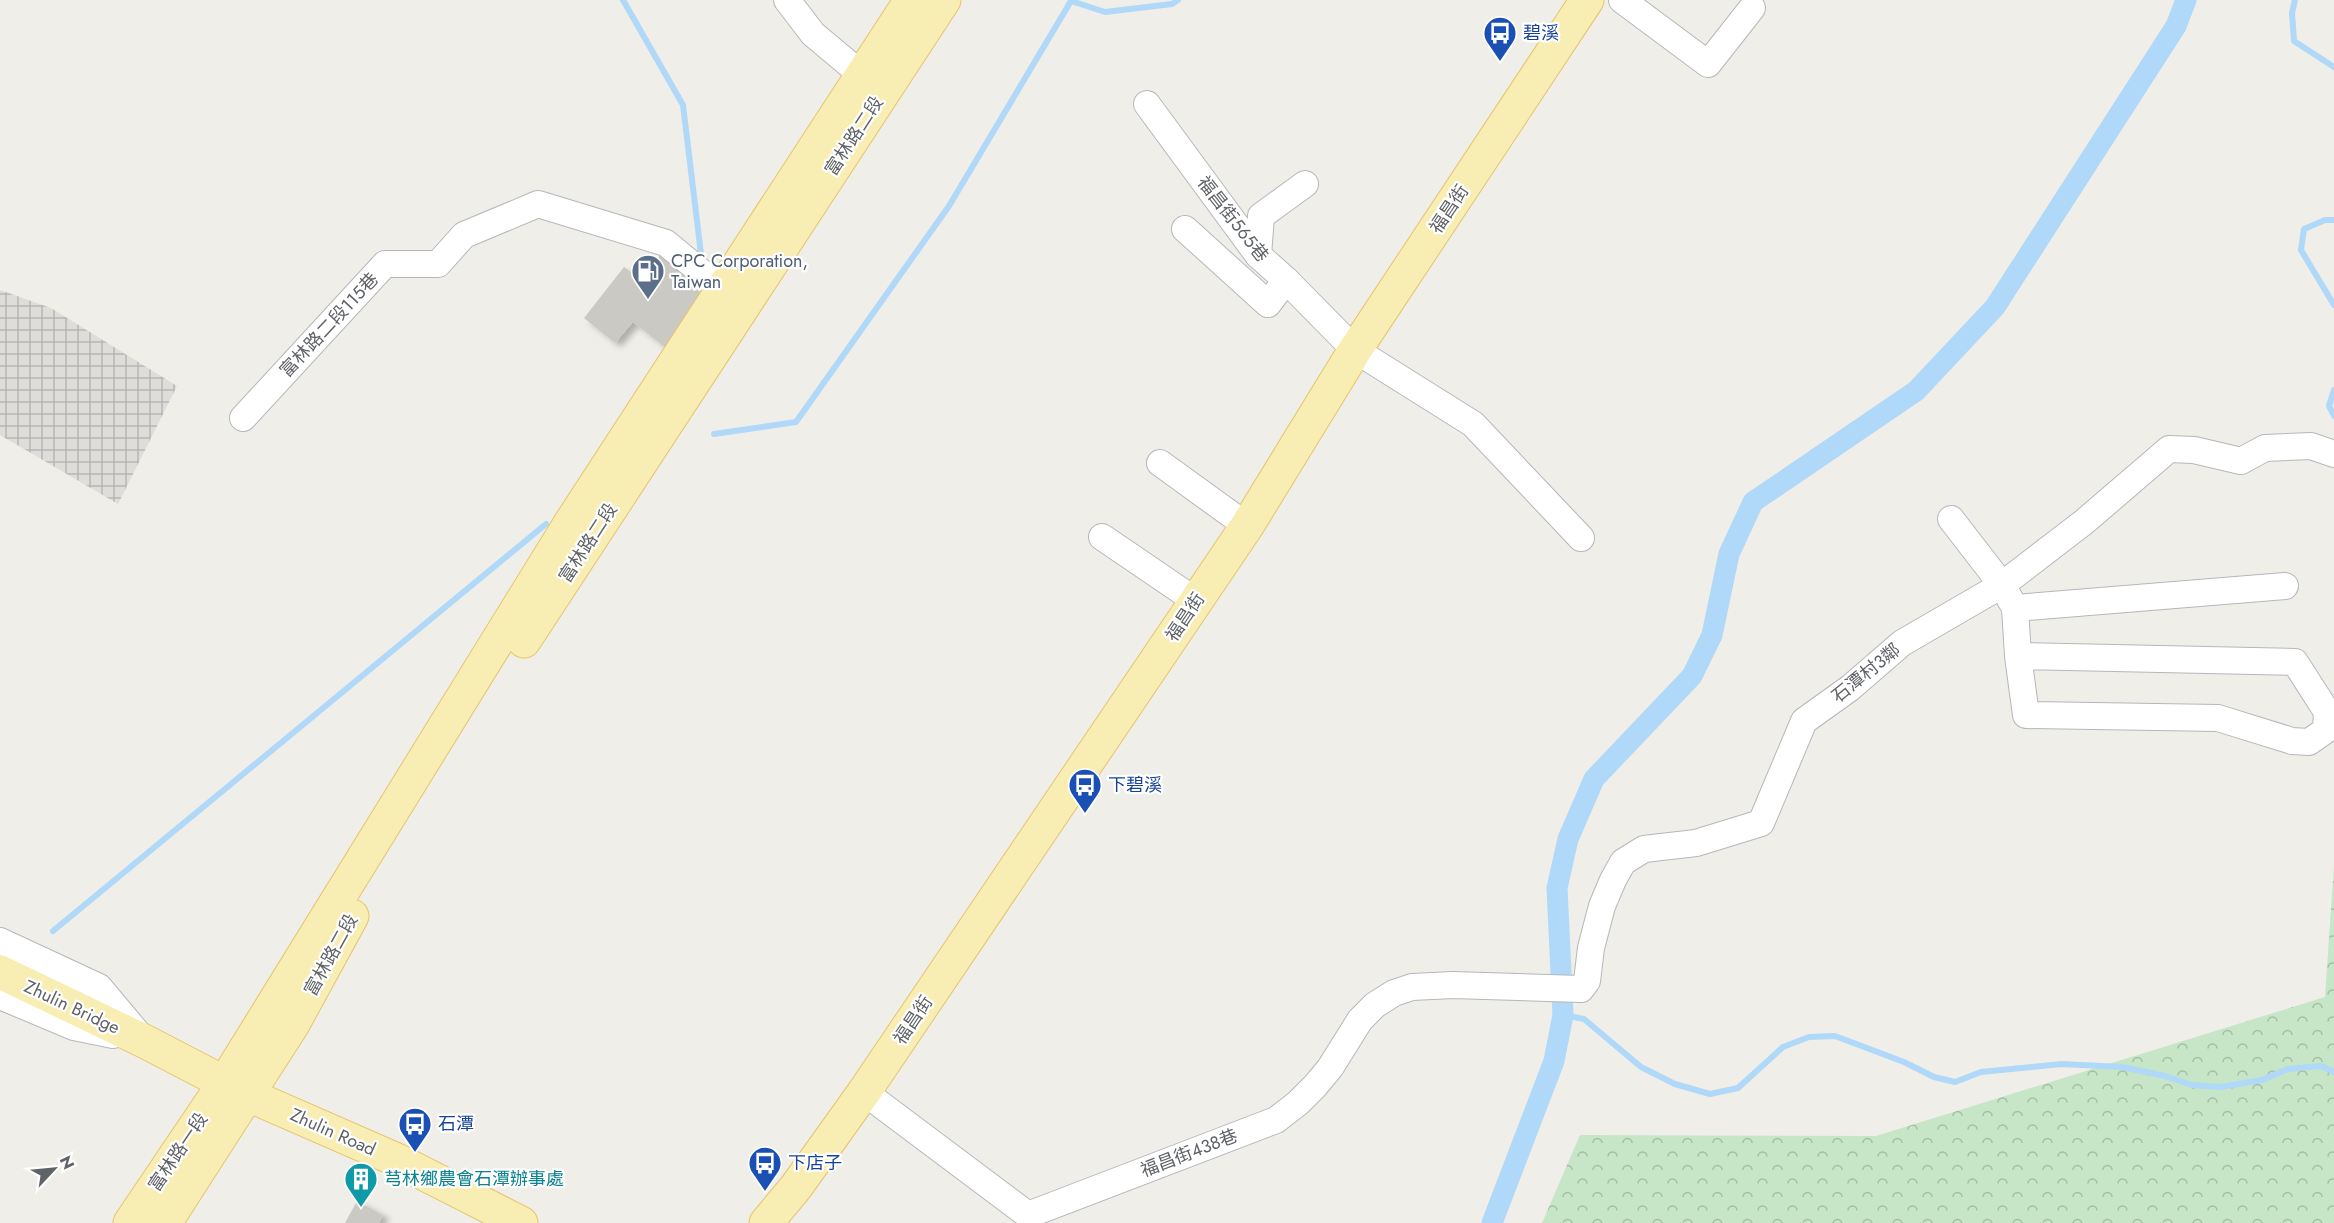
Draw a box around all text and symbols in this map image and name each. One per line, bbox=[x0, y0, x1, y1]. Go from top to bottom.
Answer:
bus stop icon: 碧溪 bbox=[1482, 15, 1518, 62]
place label: 碧溪 bbox=[1523, 20, 1559, 46]
street label: 富林路二段 bbox=[819, 91, 889, 181]
street label: 福昌街565巷 bbox=[1191, 171, 1275, 267]
street label: 福昌街 bbox=[1423, 179, 1475, 239]
place label: CPC Corporation, Taiwan bbox=[671, 248, 808, 295]
fuel station icon: CPC Corporation, Taiwan bbox=[630, 253, 666, 300]
street label: 富林路二段115巷 bbox=[274, 267, 384, 383]
street label: 富林路二段 bbox=[553, 498, 623, 588]
street label: 福昌街 bbox=[1159, 587, 1211, 647]
street label: 石潭村3鄰 bbox=[1826, 637, 1906, 709]
bus stop icon: 下碧溪 bbox=[1067, 767, 1103, 814]
place label: 下碧溪 bbox=[1108, 772, 1162, 798]
street label: 富林路二段 bbox=[298, 909, 364, 1001]
street label: Zhulin Bridge bbox=[20, 973, 124, 1041]
street label: 福昌街 bbox=[887, 990, 939, 1050]
street label: Zhulin Road bbox=[286, 1102, 380, 1162]
bus stop icon: 石潭 bbox=[397, 1106, 433, 1153]
street label: 富林路一段 bbox=[142, 1107, 214, 1197]
place label: 石潭 bbox=[438, 1111, 474, 1137]
street label: 福昌街438巷 bbox=[1137, 1123, 1241, 1183]
north arrow bbox=[24, 1139, 84, 1199]
bus stop icon: 下店子 bbox=[747, 1145, 783, 1192]
place label: 下店子 bbox=[788, 1150, 842, 1176]
text: N bbox=[54, 1152, 80, 1173]
building icon: 芎林鄉農會石潭辦事處 bbox=[343, 1161, 379, 1208]
place label: 芎林鄉農會石潭辦事處 bbox=[384, 1166, 564, 1192]

